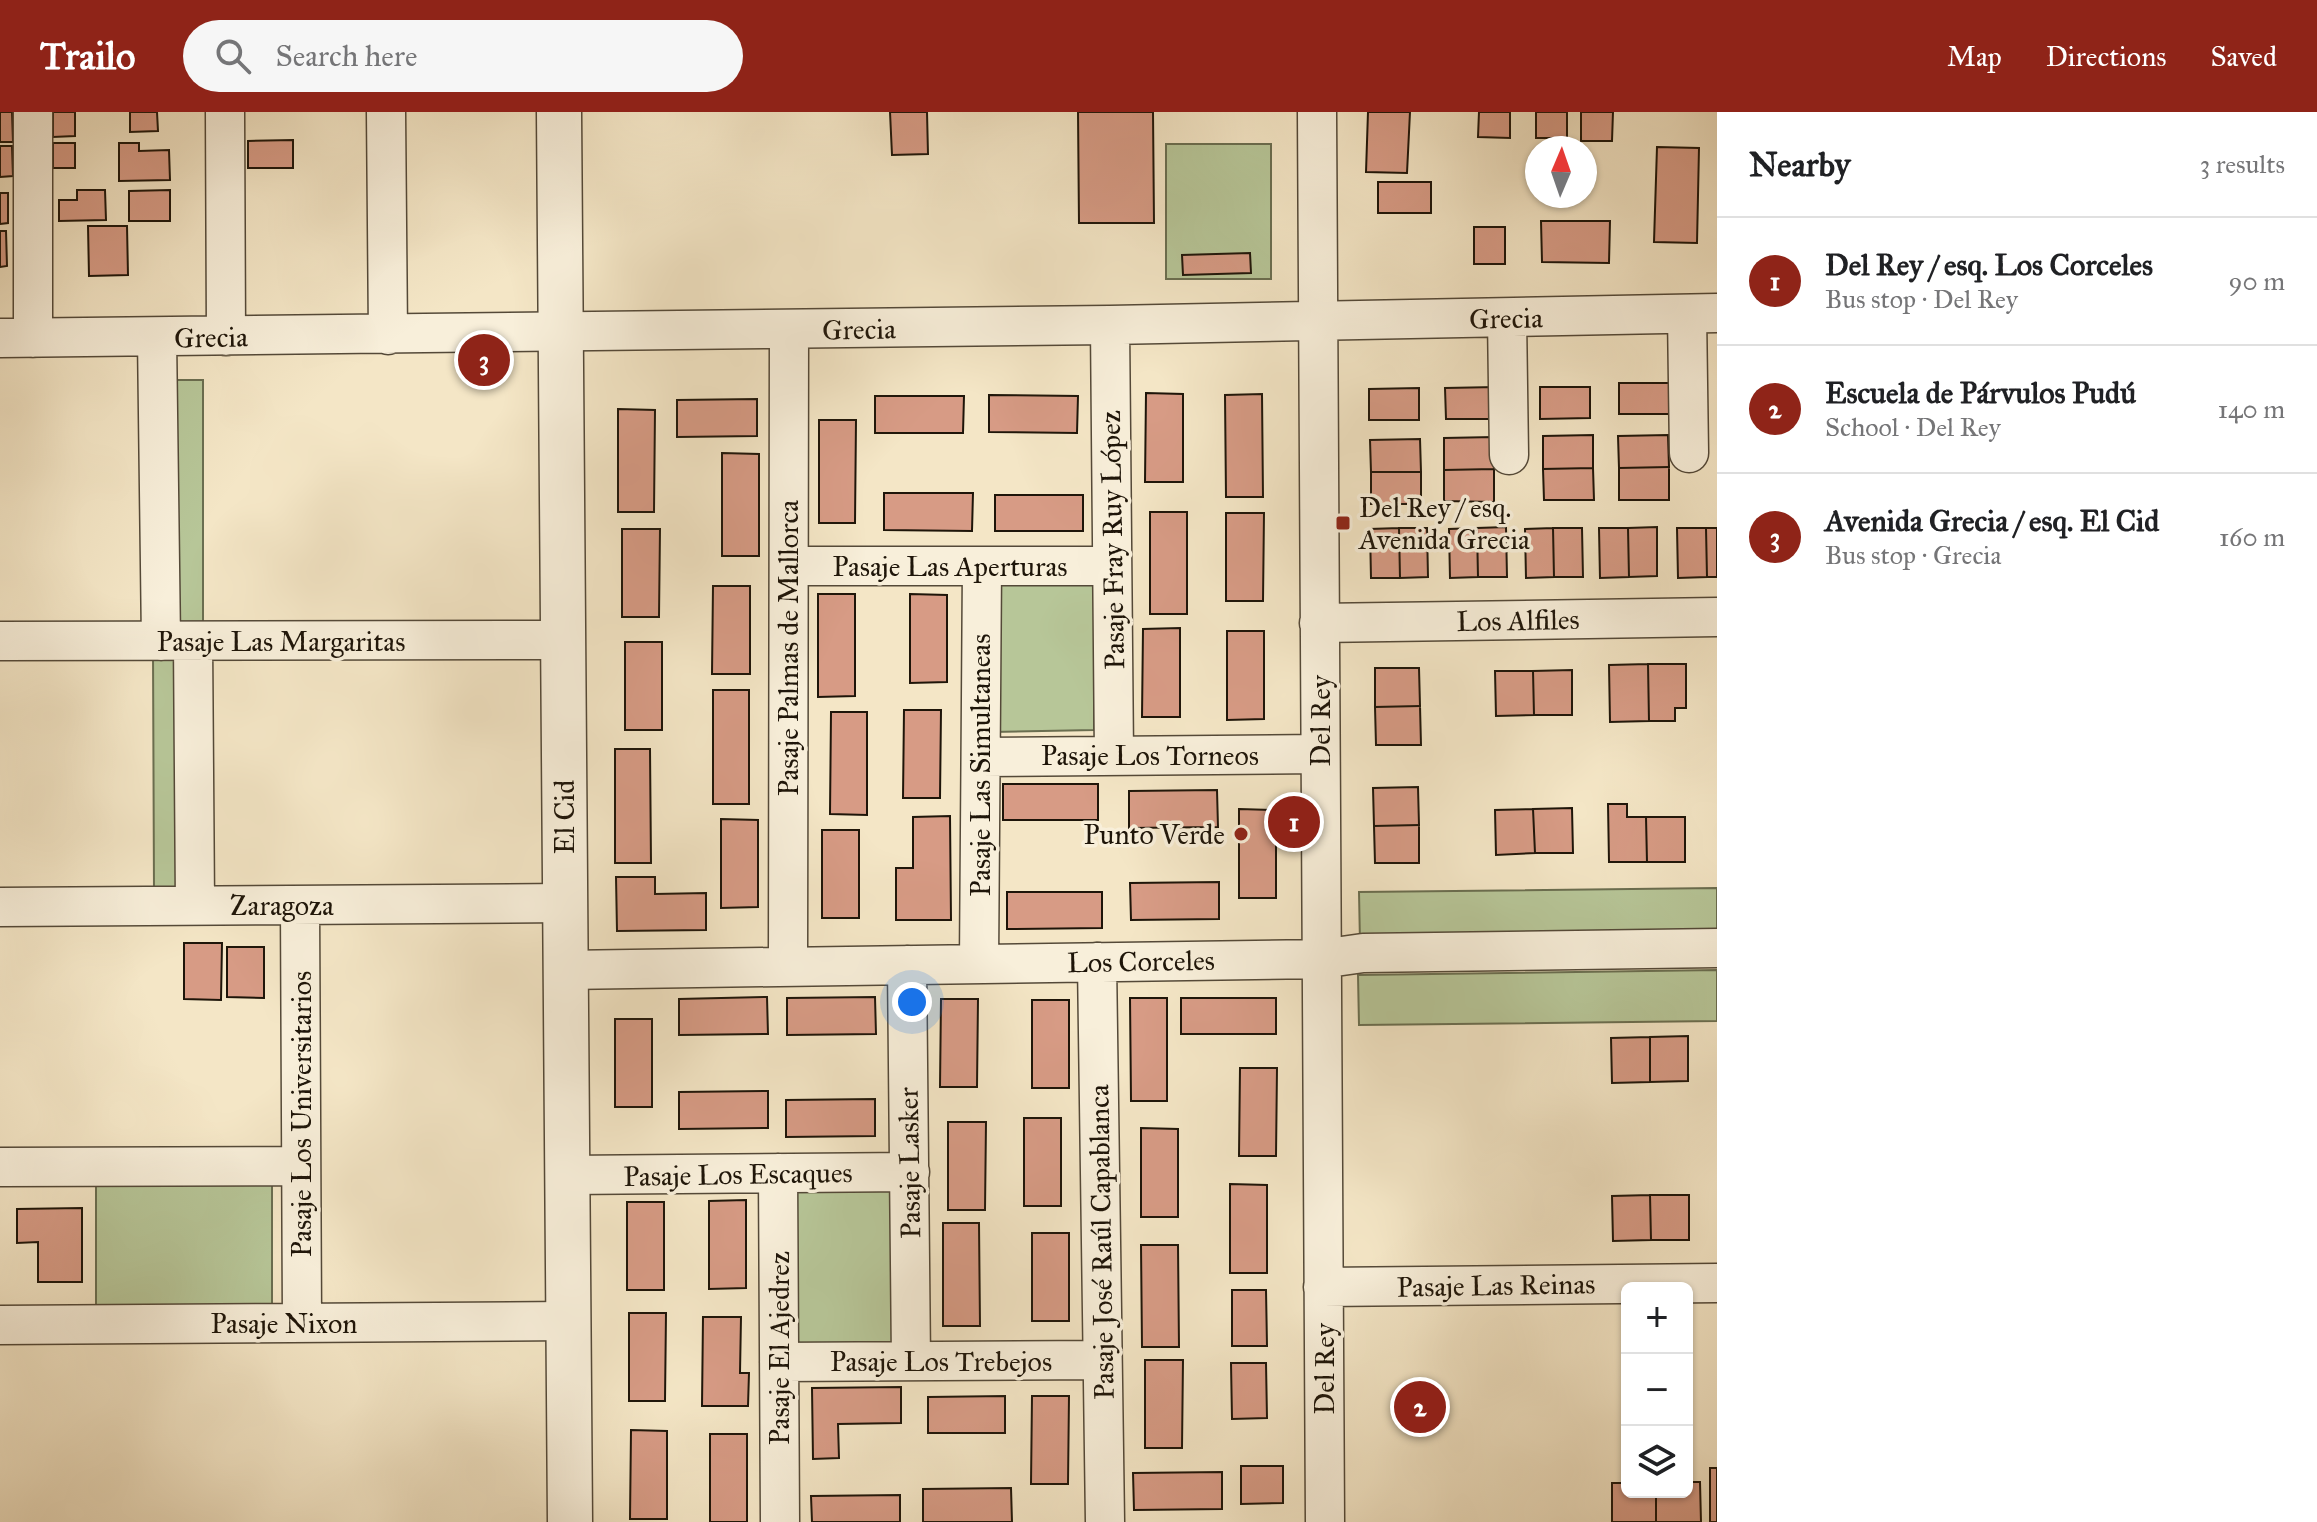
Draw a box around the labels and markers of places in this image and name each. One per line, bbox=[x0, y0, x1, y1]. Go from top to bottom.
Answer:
pin: 3 bbox=[458, 330, 510, 390]
place label: Del Rey / esq. Avenida Grecia bbox=[1358, 490, 1530, 557]
marker: Del Rey / esq. Avenida Grecia bbox=[1334, 514, 1352, 532]
pin: 1 bbox=[1268, 792, 1320, 852]
place label: Punto Verde bbox=[1084, 817, 1225, 852]
marker: Punto Verde bbox=[1232, 825, 1250, 843]
pin: 2 bbox=[1394, 1377, 1446, 1437]

